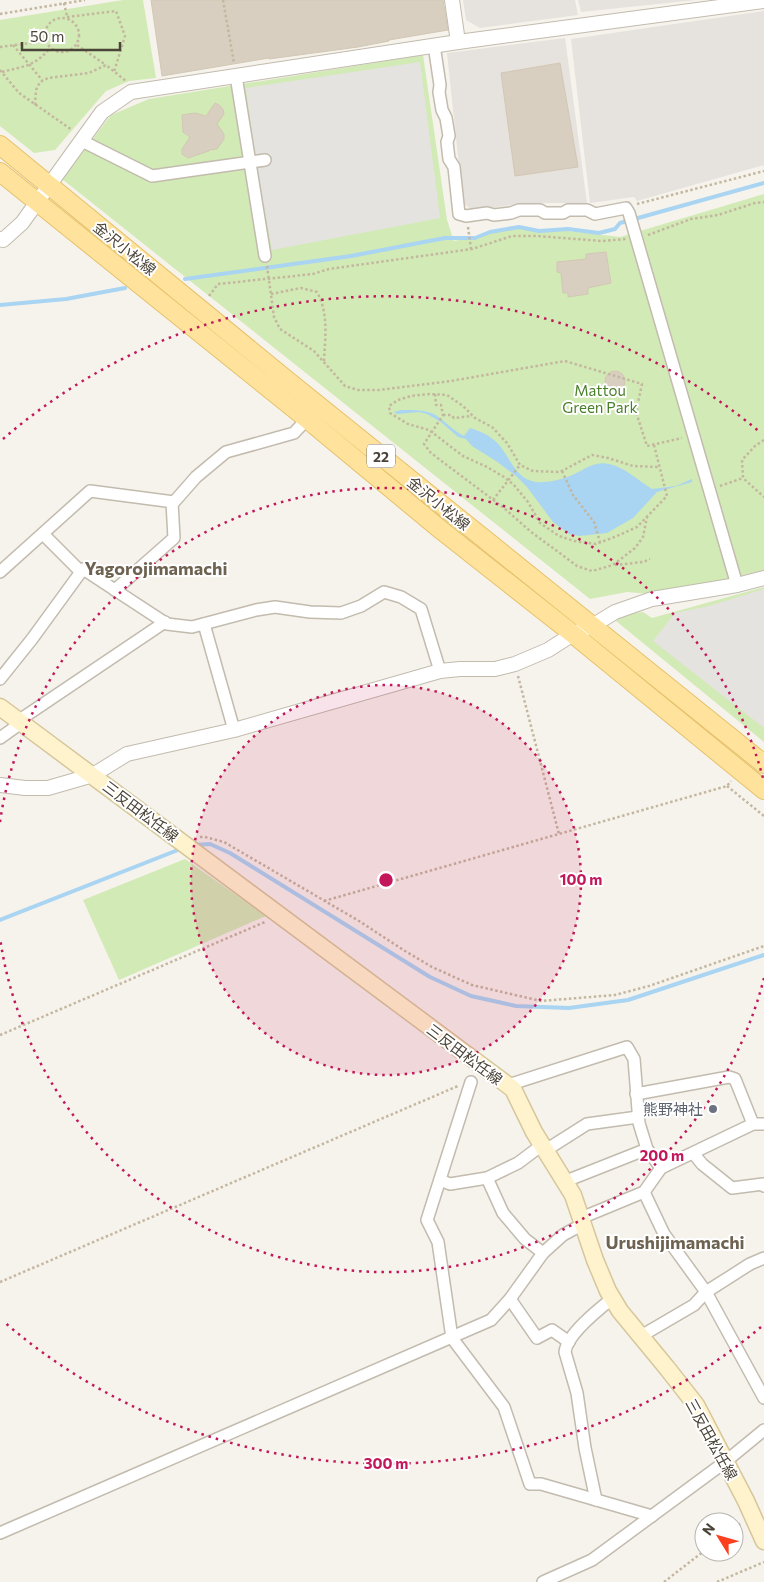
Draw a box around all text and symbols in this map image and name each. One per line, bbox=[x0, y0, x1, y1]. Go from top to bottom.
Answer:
scale bar bbox=[22, 20, 120, 52]
text: 50 m bbox=[30, 27, 64, 45]
street label: 金沢小松線 bbox=[90, 217, 160, 279]
park label: Mattou Green Park bbox=[562, 381, 638, 416]
road number: 22 bbox=[367, 444, 395, 468]
street label: 金沢小松線 bbox=[404, 472, 474, 534]
district label: Yagorojimamachi bbox=[85, 557, 227, 579]
street label: 三反田松任線 bbox=[100, 777, 182, 845]
text: 100 m bbox=[560, 870, 602, 888]
centre of rings bbox=[377, 871, 395, 889]
street label: 三反田松任線 bbox=[424, 1020, 506, 1088]
place label: 熊野神社 bbox=[643, 1100, 703, 1118]
marker: 熊野神社 bbox=[707, 1103, 719, 1115]
text: 200 m bbox=[640, 1146, 684, 1164]
district label: Urushijimamachi bbox=[605, 1231, 745, 1253]
street label: 三反田松任線 bbox=[682, 1395, 742, 1483]
text: 300 m bbox=[364, 1454, 408, 1472]
north arrow bbox=[694, 1512, 744, 1562]
text: N bbox=[698, 1520, 718, 1538]

